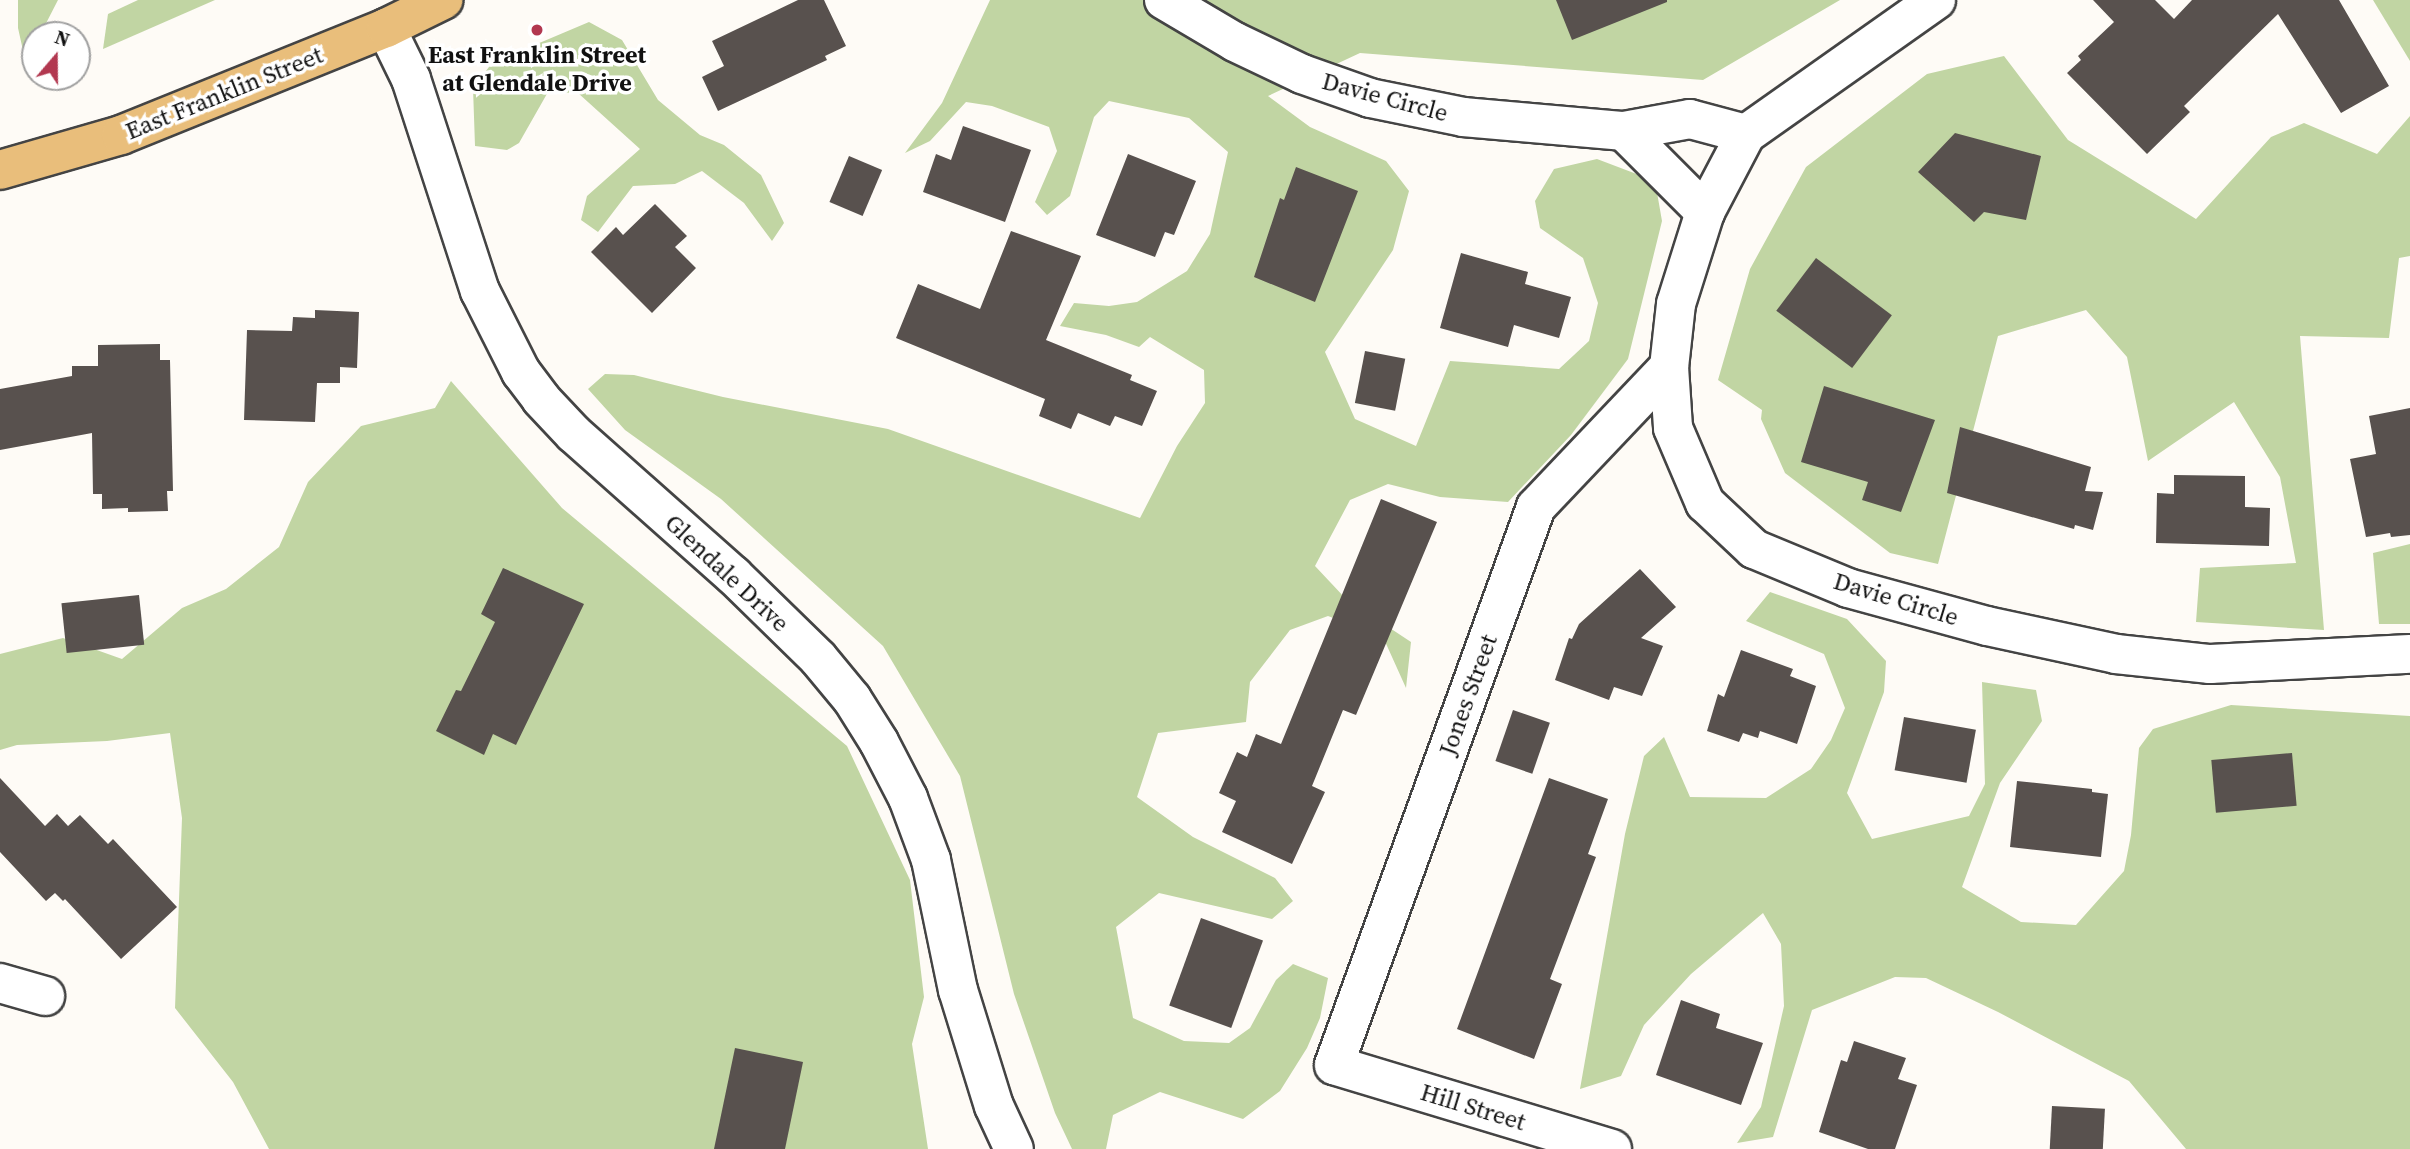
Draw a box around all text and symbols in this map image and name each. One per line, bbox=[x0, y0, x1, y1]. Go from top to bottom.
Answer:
north arrow bbox=[21, 21, 91, 91]
marker: East Franklin Street at Glendale Drive bbox=[529, 22, 545, 38]
text: N bbox=[52, 24, 73, 53]
street label: East Franklin Street bbox=[121, 40, 327, 146]
place label: East Franklin Street at Glendale Drive bbox=[428, 41, 646, 97]
street label: Davie Circle bbox=[1319, 66, 1451, 128]
street label: Glendale Drive bbox=[659, 508, 795, 638]
street label: Davie Circle bbox=[1830, 566, 1962, 632]
street label: Jones Street bbox=[1433, 631, 1503, 759]
street label: Hill Street bbox=[1417, 1077, 1529, 1137]

